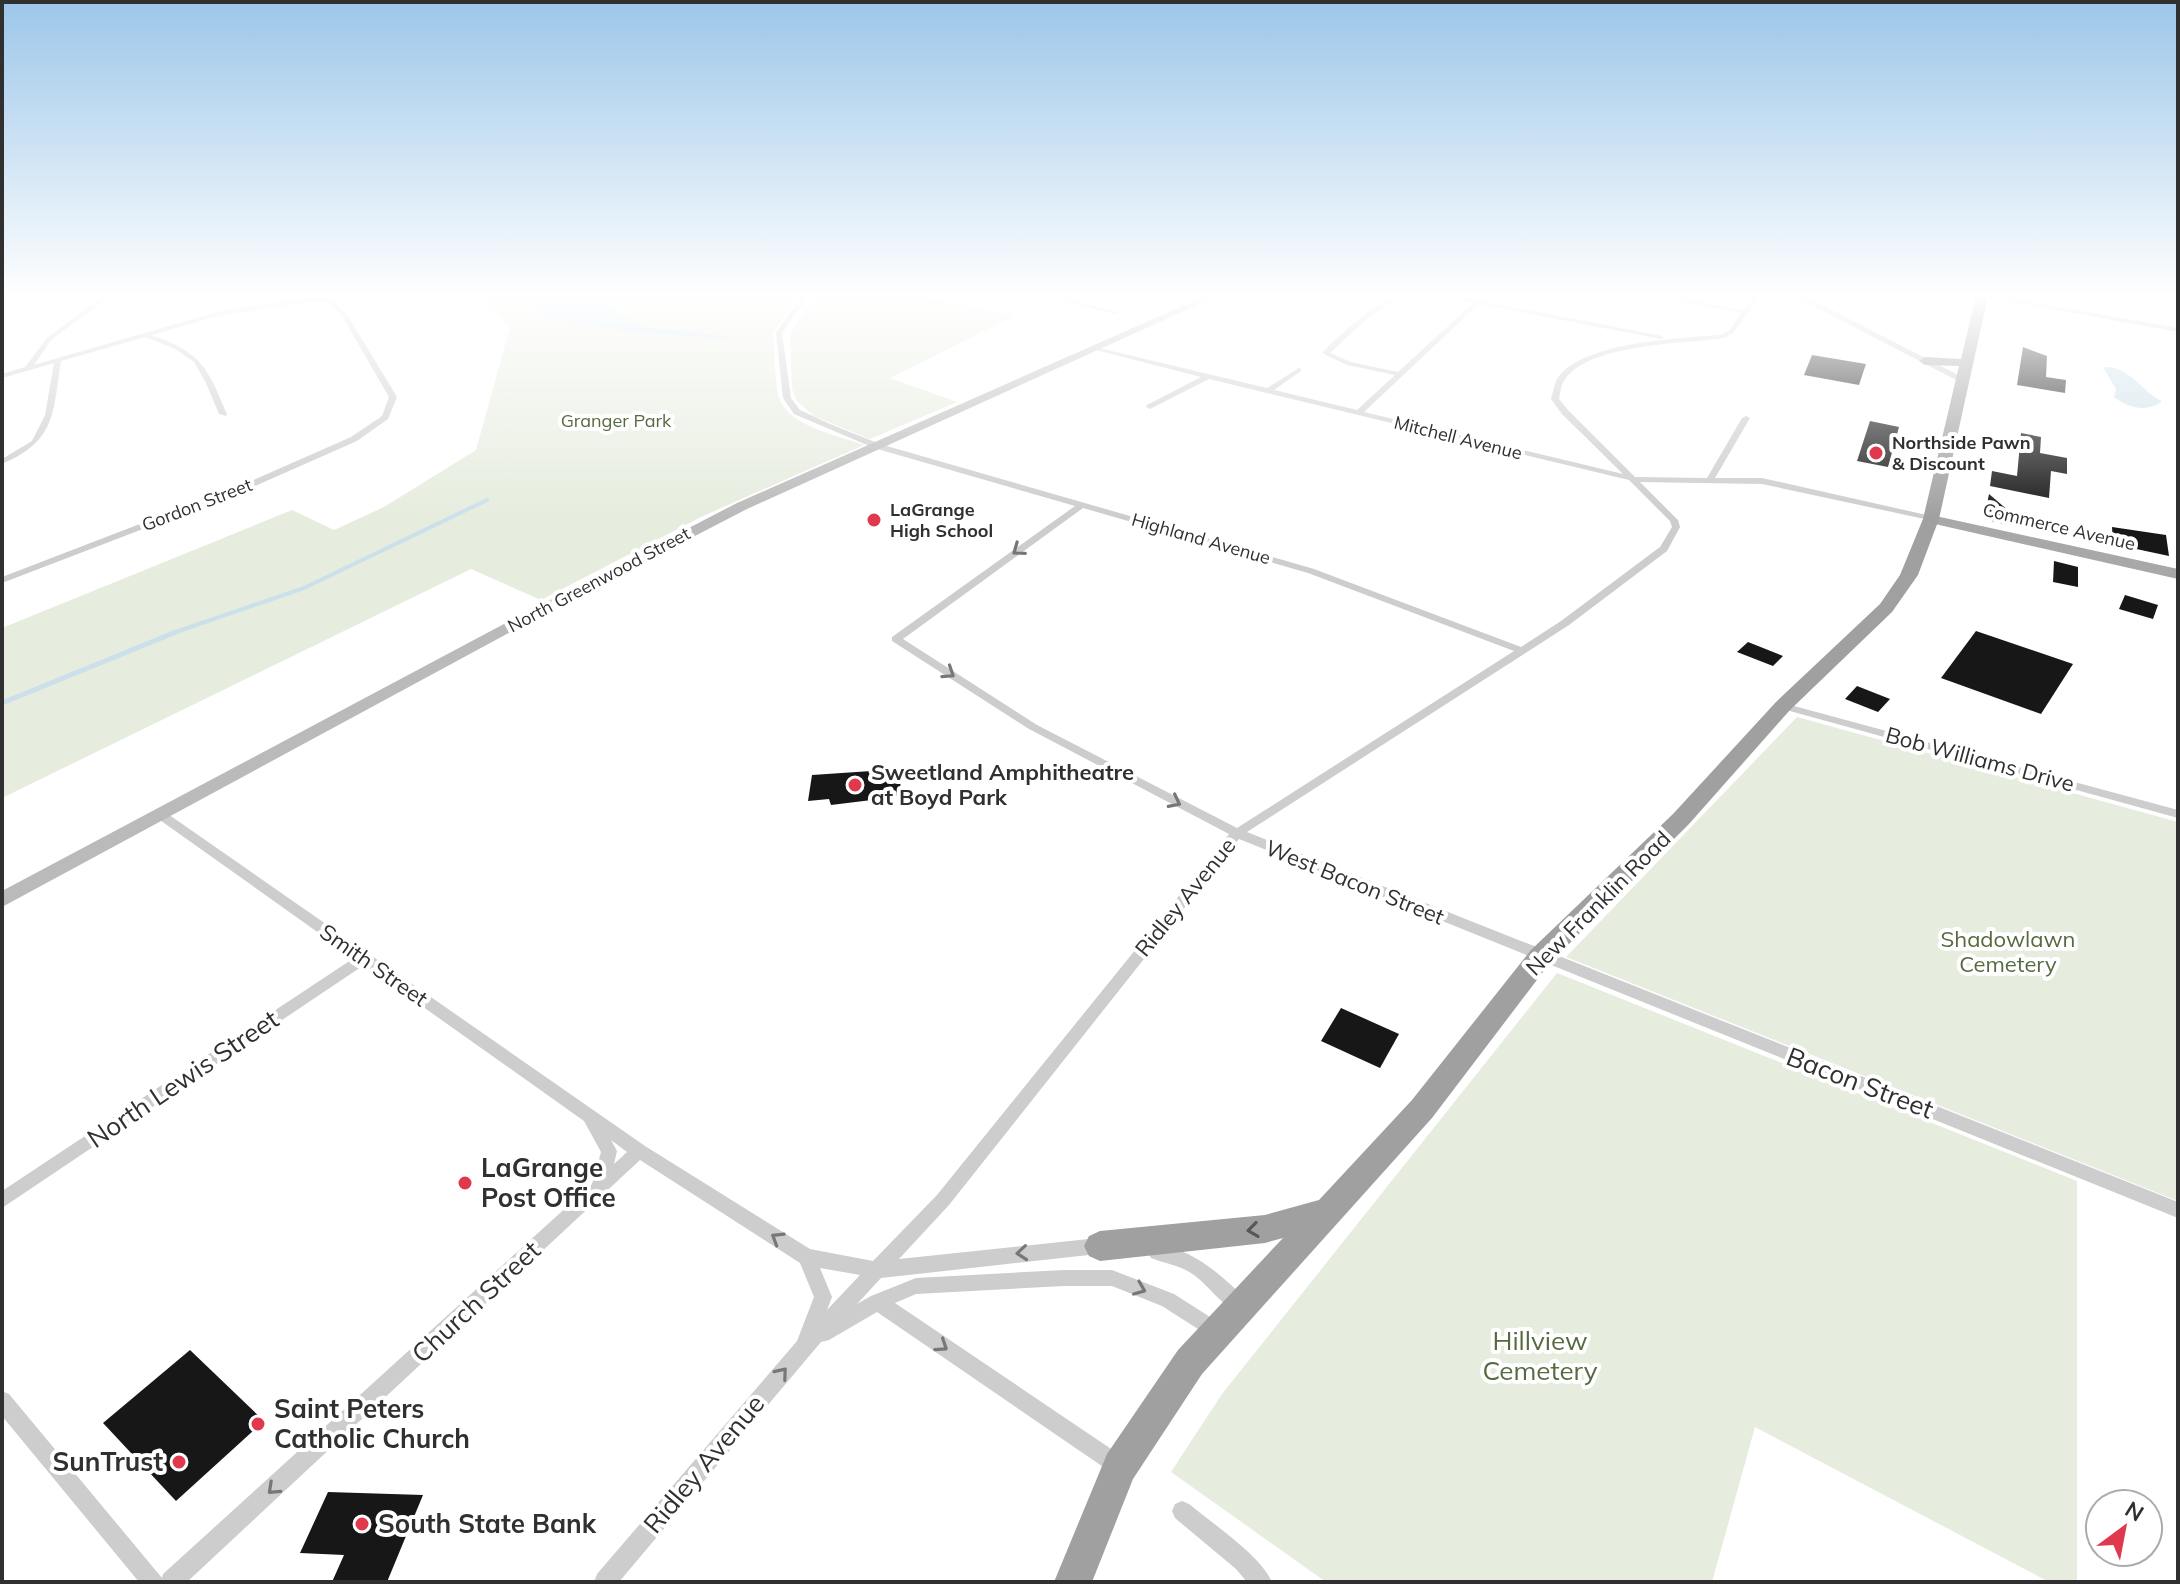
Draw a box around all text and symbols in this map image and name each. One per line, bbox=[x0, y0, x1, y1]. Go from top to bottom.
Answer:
park label: Granger Park bbox=[561, 409, 672, 432]
street label: Mitchell Avenue bbox=[1392, 410, 1525, 465]
place label: Northside Pawn & Discount bbox=[1892, 431, 2031, 475]
marker: Northside Pawn & Discount bbox=[1867, 444, 1885, 462]
street label: Gordon Street bbox=[139, 473, 255, 536]
place label: LaGrange High School bbox=[890, 498, 993, 542]
street label: Commerce Avenue bbox=[1981, 498, 2138, 555]
street label: Highland Avenue bbox=[1129, 508, 1273, 569]
marker: LaGrange High School bbox=[865, 511, 883, 529]
street label: North Greenwood Street bbox=[504, 522, 694, 637]
one-way arrow bbox=[1013, 541, 1027, 555]
one-way arrow bbox=[940, 663, 955, 678]
street label: Bob Williams Drive bbox=[1883, 720, 2077, 798]
place label: Sweetland Amphitheatre at Boyd Park bbox=[871, 758, 1134, 811]
marker: Sweetland Amphitheatre at Boyd Park bbox=[846, 776, 864, 794]
one-way arrow bbox=[1166, 792, 1181, 807]
street label: New Franklin Road bbox=[1520, 825, 1676, 981]
street label: Ridley Avenue bbox=[1129, 832, 1241, 962]
street label: West Bacon Street bbox=[1262, 833, 1449, 931]
street label: Smith Street bbox=[315, 918, 434, 1013]
park label: Shadowlawn Cemetery bbox=[1941, 925, 2075, 978]
street label: North Lewis Street bbox=[81, 1002, 285, 1155]
street label: Bacon Street bbox=[1782, 1039, 1938, 1126]
place label: LaGrange Post Office bbox=[481, 1151, 616, 1214]
marker: LaGrange Post Office bbox=[456, 1174, 474, 1192]
one-way arrow bbox=[1247, 1221, 1260, 1238]
one-way arrow bbox=[771, 1233, 785, 1248]
street label: Church Street bbox=[404, 1234, 547, 1370]
one-way arrow bbox=[1015, 1244, 1028, 1261]
one-way arrow bbox=[1132, 1279, 1146, 1296]
park label: Hillview Cemetery bbox=[1482, 1324, 1598, 1387]
one-way arrow bbox=[933, 1336, 947, 1351]
one-way arrow bbox=[772, 1367, 787, 1382]
street label: Ridley Avenue bbox=[636, 1388, 771, 1540]
place label: Saint Peters Catholic Church bbox=[274, 1392, 470, 1455]
marker: Saint Peters Catholic Church bbox=[249, 1415, 267, 1433]
place label: SunTrust bbox=[53, 1445, 163, 1478]
marker: SunTrust bbox=[170, 1453, 188, 1471]
one-way arrow bbox=[267, 1479, 282, 1493]
north arrow bbox=[2084, 1488, 2164, 1568]
text: N bbox=[2120, 1495, 2149, 1527]
place label: South State Bank bbox=[378, 1507, 597, 1540]
marker: South State Bank bbox=[353, 1515, 371, 1533]

